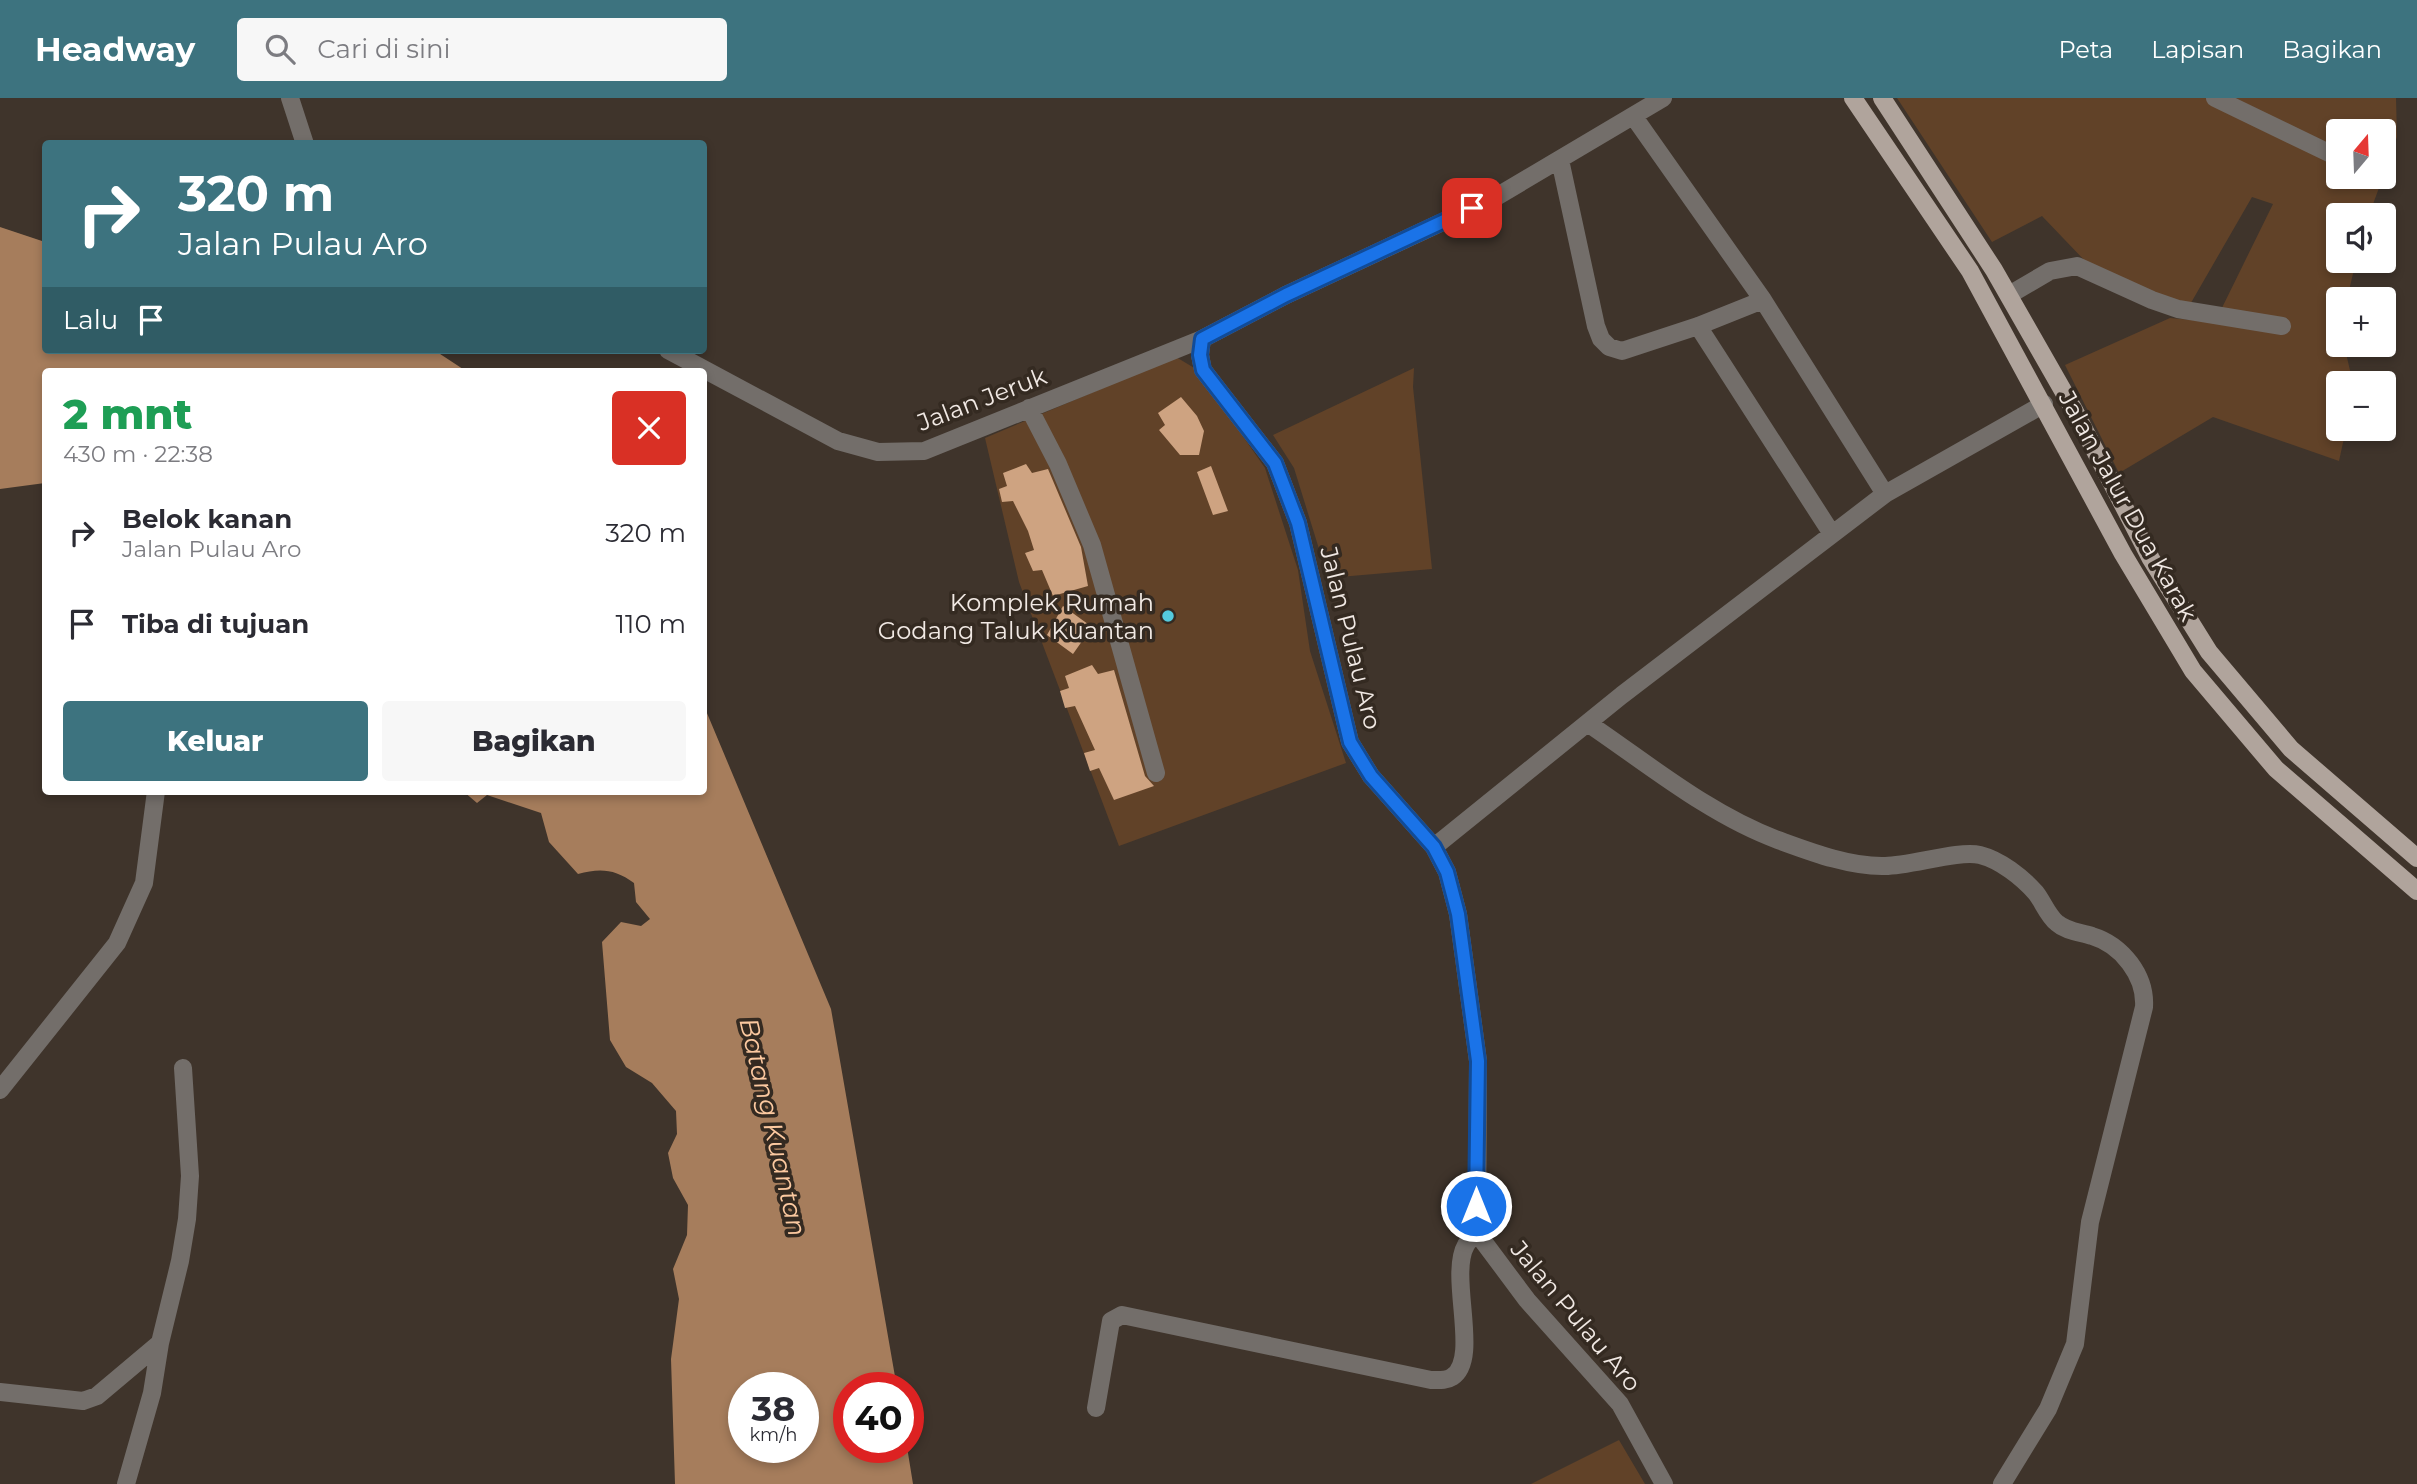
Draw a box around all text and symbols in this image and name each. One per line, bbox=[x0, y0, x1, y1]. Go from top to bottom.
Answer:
search box bbox=[237, 18, 727, 81]
text: Headway bbox=[35, 29, 195, 69]
icon: search bbox=[261, 30, 299, 68]
text: Cari di sini bbox=[317, 33, 451, 65]
text: Peta bbox=[2058, 35, 2113, 64]
text: Lapisan bbox=[2151, 35, 2244, 64]
text: Bagikan bbox=[2282, 35, 2382, 64]
north arrow bbox=[2326, 119, 2396, 189]
map controls bbox=[2326, 119, 2396, 441]
text: 320 m bbox=[178, 164, 334, 223]
icon: right bbox=[63, 168, 154, 259]
pin bbox=[1442, 178, 1502, 238]
icon: arrive bbox=[1453, 189, 1491, 227]
button: sound bbox=[2326, 203, 2396, 273]
text: Jalan Pulau Aro bbox=[178, 224, 428, 263]
button: + bbox=[2326, 287, 2396, 357]
icon: arrive bbox=[132, 301, 170, 339]
text: Lalu bbox=[63, 304, 118, 336]
street label: Jalan Jeruk bbox=[912, 361, 1051, 437]
button: − bbox=[2326, 371, 2396, 441]
street label: Jalan Jalur Dua Karak bbox=[2052, 385, 2204, 627]
text: 2 mnt bbox=[63, 388, 192, 440]
button: close bbox=[612, 391, 686, 465]
text: 430 m · 22:38 bbox=[63, 440, 213, 468]
text: Belok kanan bbox=[122, 503, 292, 535]
icon: right bbox=[63, 514, 101, 552]
text: 320 m bbox=[605, 517, 686, 549]
text: Jalan Pulau Aro bbox=[122, 535, 301, 563]
street label: Jalan Pulau Aro bbox=[1314, 543, 1388, 732]
place label: Komplek Rumah Godang Taluk Kuantan bbox=[878, 588, 1154, 645]
icon: arrive bbox=[63, 605, 101, 643]
text: Tiba di tujuan bbox=[122, 608, 309, 640]
text: 110 m bbox=[616, 608, 686, 640]
marker: Komplek Rumah Godang Taluk Kuantan bbox=[1160, 608, 1176, 624]
button: Keluar bbox=[63, 701, 368, 781]
button: Bagikan bbox=[382, 701, 686, 781]
water label: Batang Kuantan bbox=[732, 1015, 814, 1239]
position arrow bbox=[1439, 1169, 1513, 1243]
street label: Jalan Pulau Aro bbox=[1504, 1234, 1647, 1397]
speed limit sign: 40 bbox=[833, 1372, 924, 1463]
text: 38 bbox=[752, 1387, 795, 1430]
text: km/h bbox=[749, 1424, 798, 1446]

